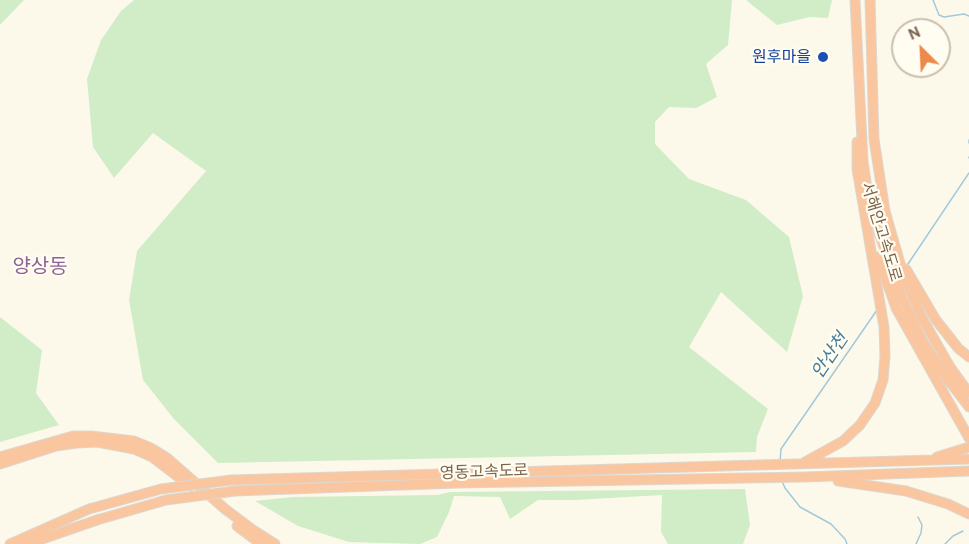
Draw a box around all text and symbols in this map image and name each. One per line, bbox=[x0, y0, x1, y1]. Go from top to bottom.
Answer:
north arrow bbox=[891, 18, 951, 78]
text: N bbox=[905, 22, 923, 44]
place label: 원후마을 bbox=[752, 47, 811, 67]
marker: 원후마을 bbox=[816, 50, 830, 64]
street label: 서해안고속도로 bbox=[857, 180, 905, 284]
district label: 양상동 bbox=[12, 255, 68, 279]
water label: 안산천 bbox=[807, 329, 853, 383]
street label: 영동고속도로 bbox=[440, 461, 528, 483]

